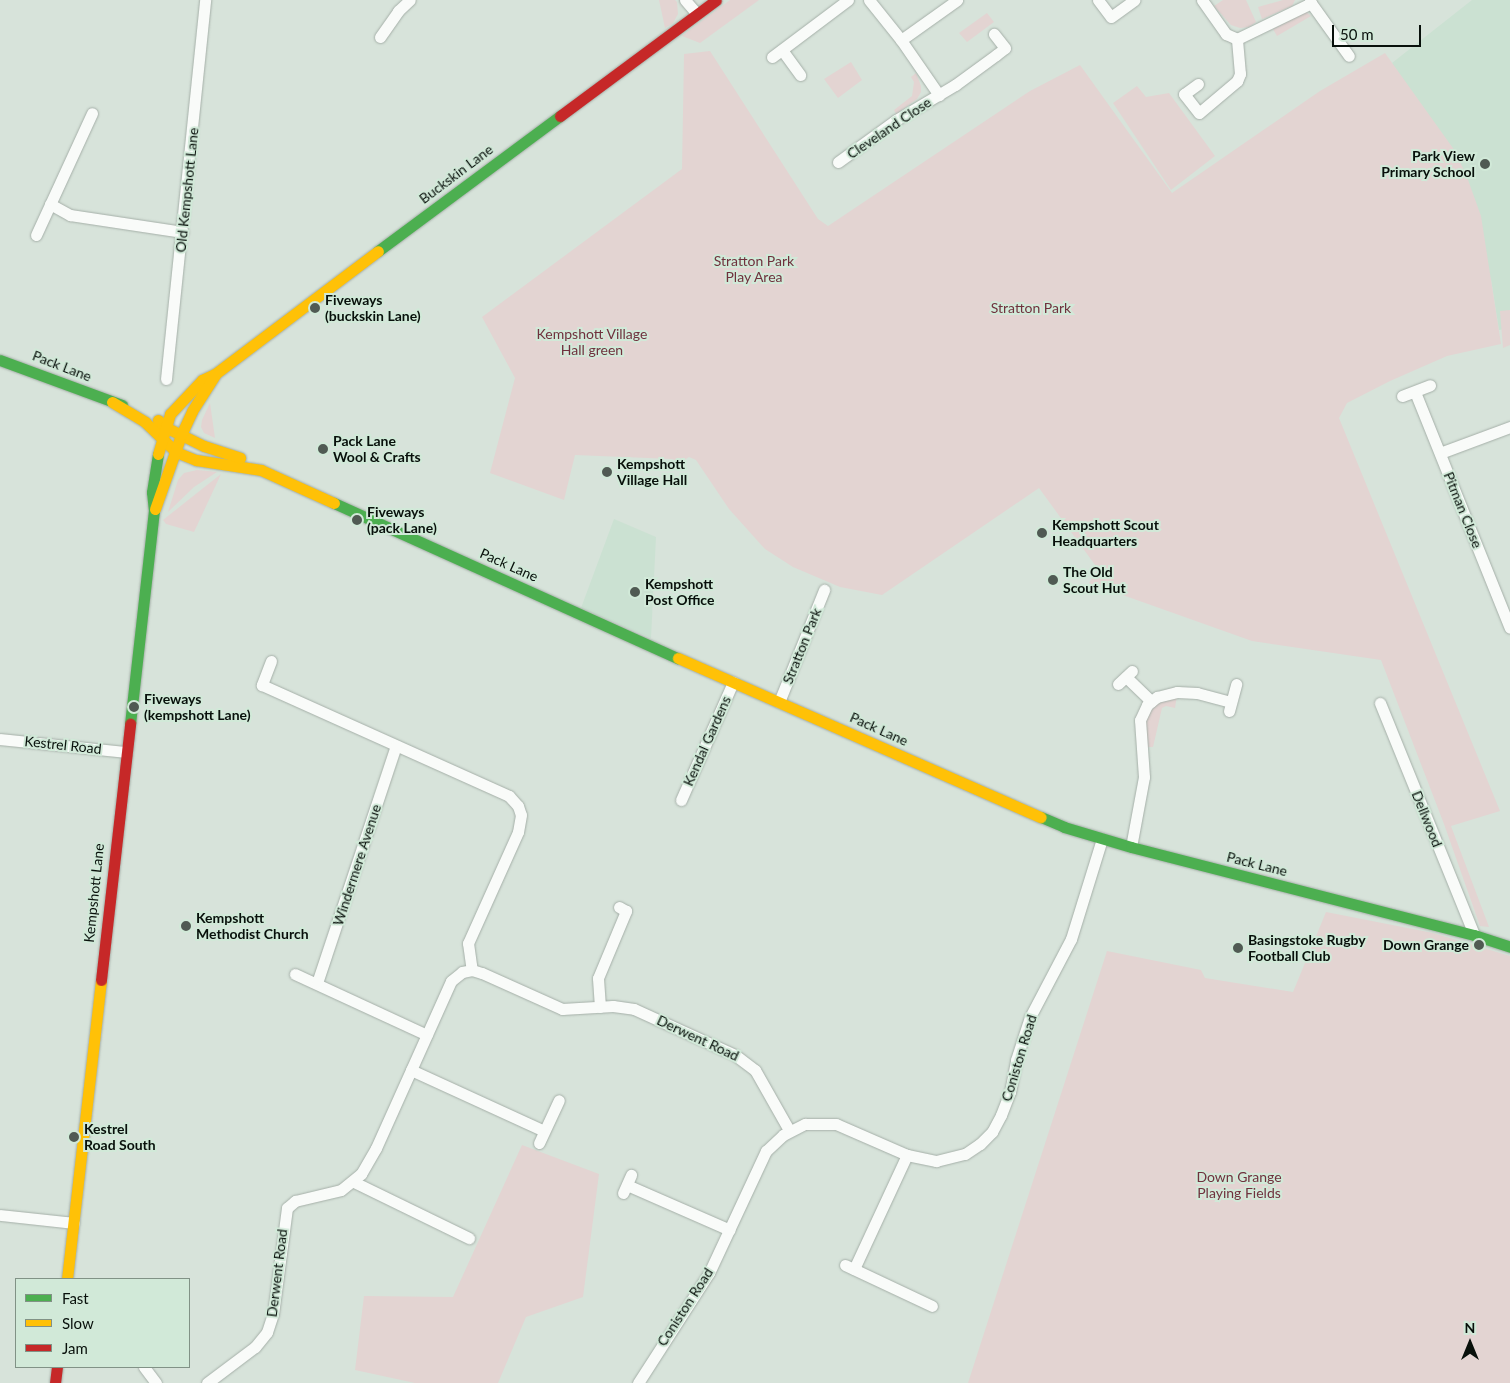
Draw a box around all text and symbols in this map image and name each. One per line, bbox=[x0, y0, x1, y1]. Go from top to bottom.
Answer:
scale bar bbox=[1335, 15, 1424, 47]
text: 50 m bbox=[1340, 25, 1374, 43]
street label: Cleveland Close bbox=[844, 94, 934, 162]
street label: Old Kempshott Lane bbox=[172, 127, 202, 253]
street label: Buckskin Lane bbox=[416, 141, 496, 207]
place label: Park View Primary School bbox=[1381, 148, 1475, 180]
marker: Park View Primary School bbox=[1479, 158, 1491, 170]
park label: Stratton Park Play Area bbox=[714, 253, 794, 286]
place label: Fiveways (buckskin Lane) bbox=[325, 292, 421, 324]
park label: Stratton Park bbox=[991, 300, 1071, 316]
marker: Fiveways (buckskin Lane) bbox=[309, 302, 321, 314]
park label: Kempshott Village Hall green bbox=[536, 326, 648, 358]
street label: Pack Lane bbox=[30, 347, 94, 385]
place label: Pack Lane Wool & Crafts bbox=[333, 433, 421, 466]
marker: Pack Lane Wool & Crafts bbox=[317, 443, 329, 455]
place label: Kempshott Village Hall bbox=[617, 456, 687, 488]
marker: Kempshott Village Hall bbox=[601, 466, 613, 478]
street label: Pitman Close bbox=[1440, 469, 1486, 551]
place label: Fiveways (pack Lane) bbox=[367, 504, 437, 536]
marker: Fiveways (pack Lane) bbox=[351, 514, 363, 526]
place label: Kempshott Scout Headquarters bbox=[1052, 517, 1159, 550]
marker: Kempshott Scout Headquarters bbox=[1036, 527, 1048, 539]
street label: Pack Lane bbox=[477, 545, 541, 585]
place label: The Old Scout Hut bbox=[1063, 564, 1126, 596]
marker: The Old Scout Hut bbox=[1047, 574, 1059, 586]
place label: Kempshott Post Office bbox=[645, 576, 714, 608]
marker: Kempshott Post Office bbox=[629, 586, 641, 598]
street label: Stratton Park bbox=[779, 606, 825, 686]
place label: Fiveways (kempshott Lane) bbox=[144, 691, 251, 724]
street label: Kendal Gardens bbox=[680, 693, 734, 789]
marker: Fiveways (kempshott Lane) bbox=[128, 701, 140, 713]
street label: Pack Lane bbox=[847, 709, 911, 749]
street label: Kestrel Road bbox=[24, 733, 102, 757]
street label: Dellwood bbox=[1408, 788, 1446, 850]
street label: Windermere Avenue bbox=[329, 802, 385, 928]
street label: Kempshott Lane bbox=[80, 843, 108, 943]
street label: Pack Lane bbox=[1225, 848, 1289, 880]
place label: Kempshott Methodist Church bbox=[196, 910, 309, 942]
marker: Kempshott Methodist Church bbox=[180, 920, 192, 932]
place label: Basingstoke Rugby Football Club bbox=[1248, 932, 1366, 964]
place label: Down Grange bbox=[1383, 937, 1469, 953]
marker: Down Grange bbox=[1473, 939, 1485, 951]
marker: Basingstoke Rugby Football Club bbox=[1232, 942, 1244, 954]
street label: Derwent Road bbox=[654, 1012, 742, 1064]
street label: Coniston Road bbox=[998, 1013, 1040, 1103]
place label: Kestrel Road South bbox=[84, 1121, 156, 1154]
marker: Kestrel Road South bbox=[68, 1131, 80, 1143]
park label: Down Grange Playing Fields bbox=[1196, 1169, 1282, 1202]
street label: Derwent Road bbox=[263, 1228, 291, 1318]
street label: Coniston Road bbox=[654, 1265, 716, 1349]
legend bbox=[15, 1278, 190, 1368]
text: Fast bbox=[62, 1289, 89, 1307]
text: Slow bbox=[62, 1314, 94, 1332]
north arrow bbox=[1445, 1318, 1495, 1368]
text: N bbox=[1465, 1319, 1475, 1336]
text: Jam bbox=[62, 1339, 88, 1357]

